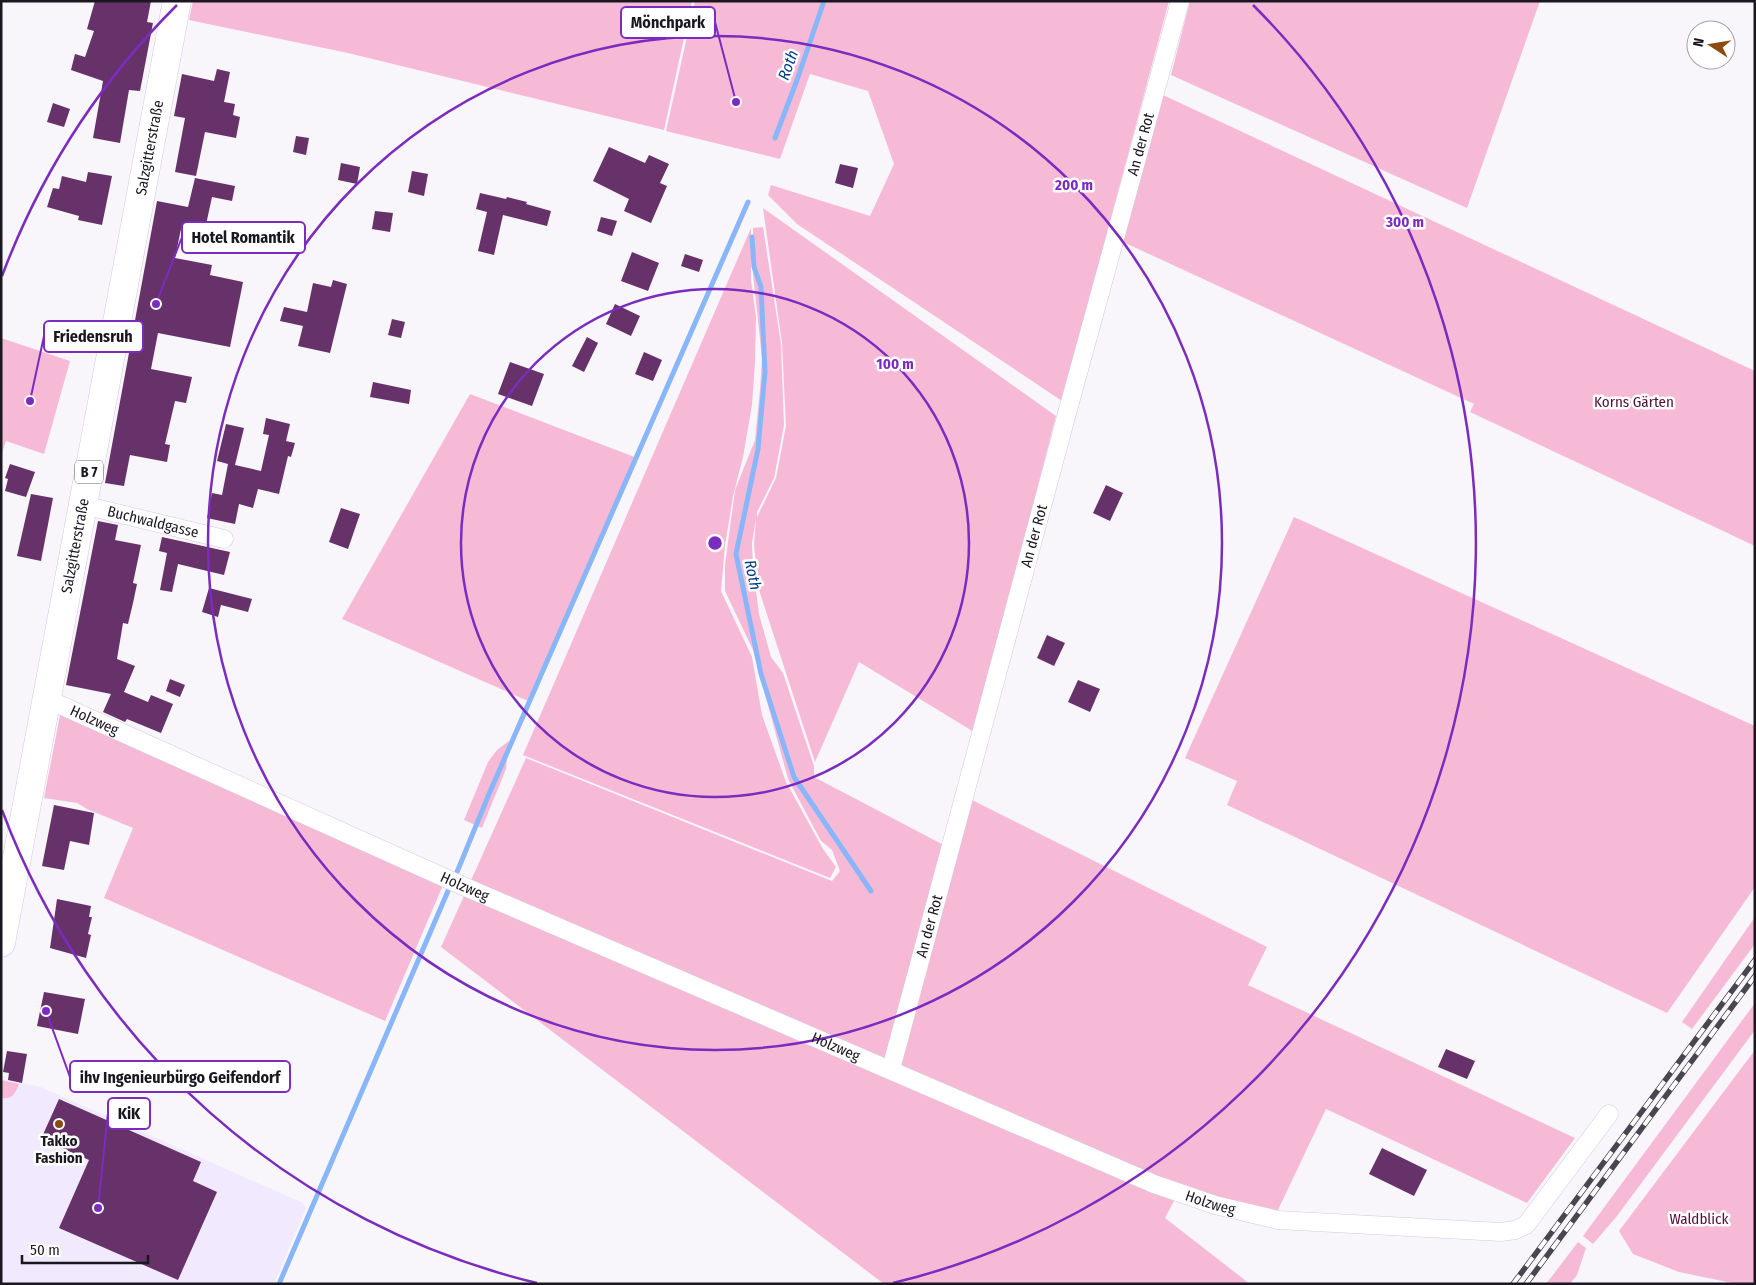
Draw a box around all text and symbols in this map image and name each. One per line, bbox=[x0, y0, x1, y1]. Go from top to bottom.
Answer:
callout: Mönchpark bbox=[621, 7, 715, 38]
text: Mönchpark bbox=[631, 13, 706, 32]
north arrow bbox=[1686, 20, 1736, 70]
text: N bbox=[1690, 37, 1708, 48]
water label: Roth bbox=[774, 47, 802, 83]
street label: Salzgitterstraße bbox=[132, 99, 167, 197]
street label: An der Rot bbox=[1124, 111, 1158, 178]
text: 200 m bbox=[1054, 176, 1093, 194]
text: 300 m bbox=[1385, 213, 1424, 231]
callout: Hotel Romantik bbox=[182, 222, 305, 253]
text: Hotel Romantik bbox=[191, 228, 295, 247]
callout: Friedensruh bbox=[44, 321, 143, 352]
text: Friedensruh bbox=[53, 327, 133, 346]
text: 100 m bbox=[876, 355, 914, 373]
park label: Korns Gärten bbox=[1594, 393, 1674, 411]
road number: B 7 bbox=[75, 461, 103, 484]
street label: Salzgitterstraße bbox=[57, 497, 93, 595]
street label: Buchwaldgasse bbox=[106, 502, 200, 542]
street label: An der Rot bbox=[1017, 502, 1051, 569]
centre of rings bbox=[706, 534, 724, 552]
water label: Roth bbox=[741, 558, 765, 592]
street label: Holzweg bbox=[67, 702, 122, 739]
street label: Holzweg bbox=[438, 868, 492, 905]
street label: An der Rot bbox=[912, 893, 946, 959]
street label: Holzweg bbox=[809, 1028, 863, 1065]
callout: ihv Ingenieurbürgo Geifendorf bbox=[70, 1061, 290, 1092]
text: ihv Ingenieurbürgo Geifendorf bbox=[80, 1068, 282, 1087]
callout: KiK bbox=[108, 1098, 150, 1129]
text: KiK bbox=[118, 1104, 141, 1123]
marker: Takko Fashion bbox=[53, 1118, 65, 1130]
place label: Takko Fashion bbox=[35, 1132, 83, 1167]
street label: Holzweg bbox=[1183, 1186, 1237, 1219]
park label: Waldblick bbox=[1669, 1210, 1729, 1228]
scale bar bbox=[22, 1232, 149, 1264]
text: 50 m bbox=[30, 1241, 60, 1259]

